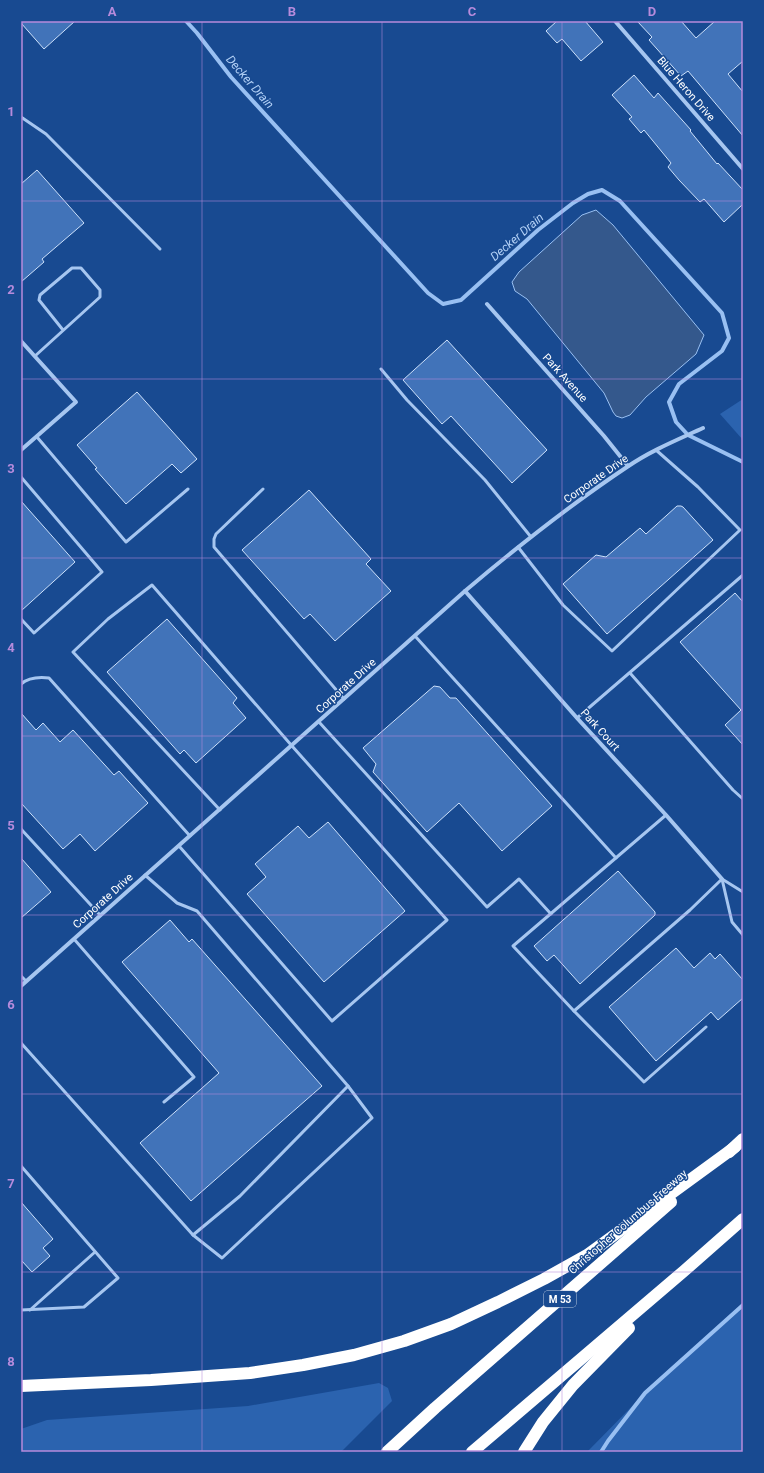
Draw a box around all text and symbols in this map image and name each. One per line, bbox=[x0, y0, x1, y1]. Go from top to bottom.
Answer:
text: A bbox=[108, 4, 117, 19]
text: B bbox=[288, 4, 296, 19]
text: C bbox=[468, 4, 477, 19]
text: D bbox=[648, 4, 656, 19]
water label: Decker Drain bbox=[223, 53, 277, 111]
street label: Blue Heron Drive bbox=[654, 54, 718, 124]
text: 1 bbox=[7, 104, 15, 119]
water label: Decker Drain bbox=[488, 210, 546, 264]
text: 2 bbox=[7, 282, 15, 297]
street label: Park Avenue bbox=[540, 351, 590, 405]
street label: Corporate Drive bbox=[561, 452, 631, 506]
text: 3 bbox=[7, 461, 15, 476]
text: 4 bbox=[7, 640, 15, 655]
street label: Corporate Drive bbox=[313, 656, 379, 716]
street label: Park Court bbox=[578, 706, 622, 754]
text: 5 bbox=[7, 818, 15, 833]
street label: Corporate Drive bbox=[70, 871, 136, 931]
text: 6 bbox=[7, 997, 15, 1012]
street label: Christopher Columbus Freeway bbox=[566, 1167, 690, 1277]
text: 7 bbox=[7, 1176, 15, 1191]
road number: M 53 bbox=[544, 1291, 576, 1307]
text: 8 bbox=[7, 1354, 15, 1369]

